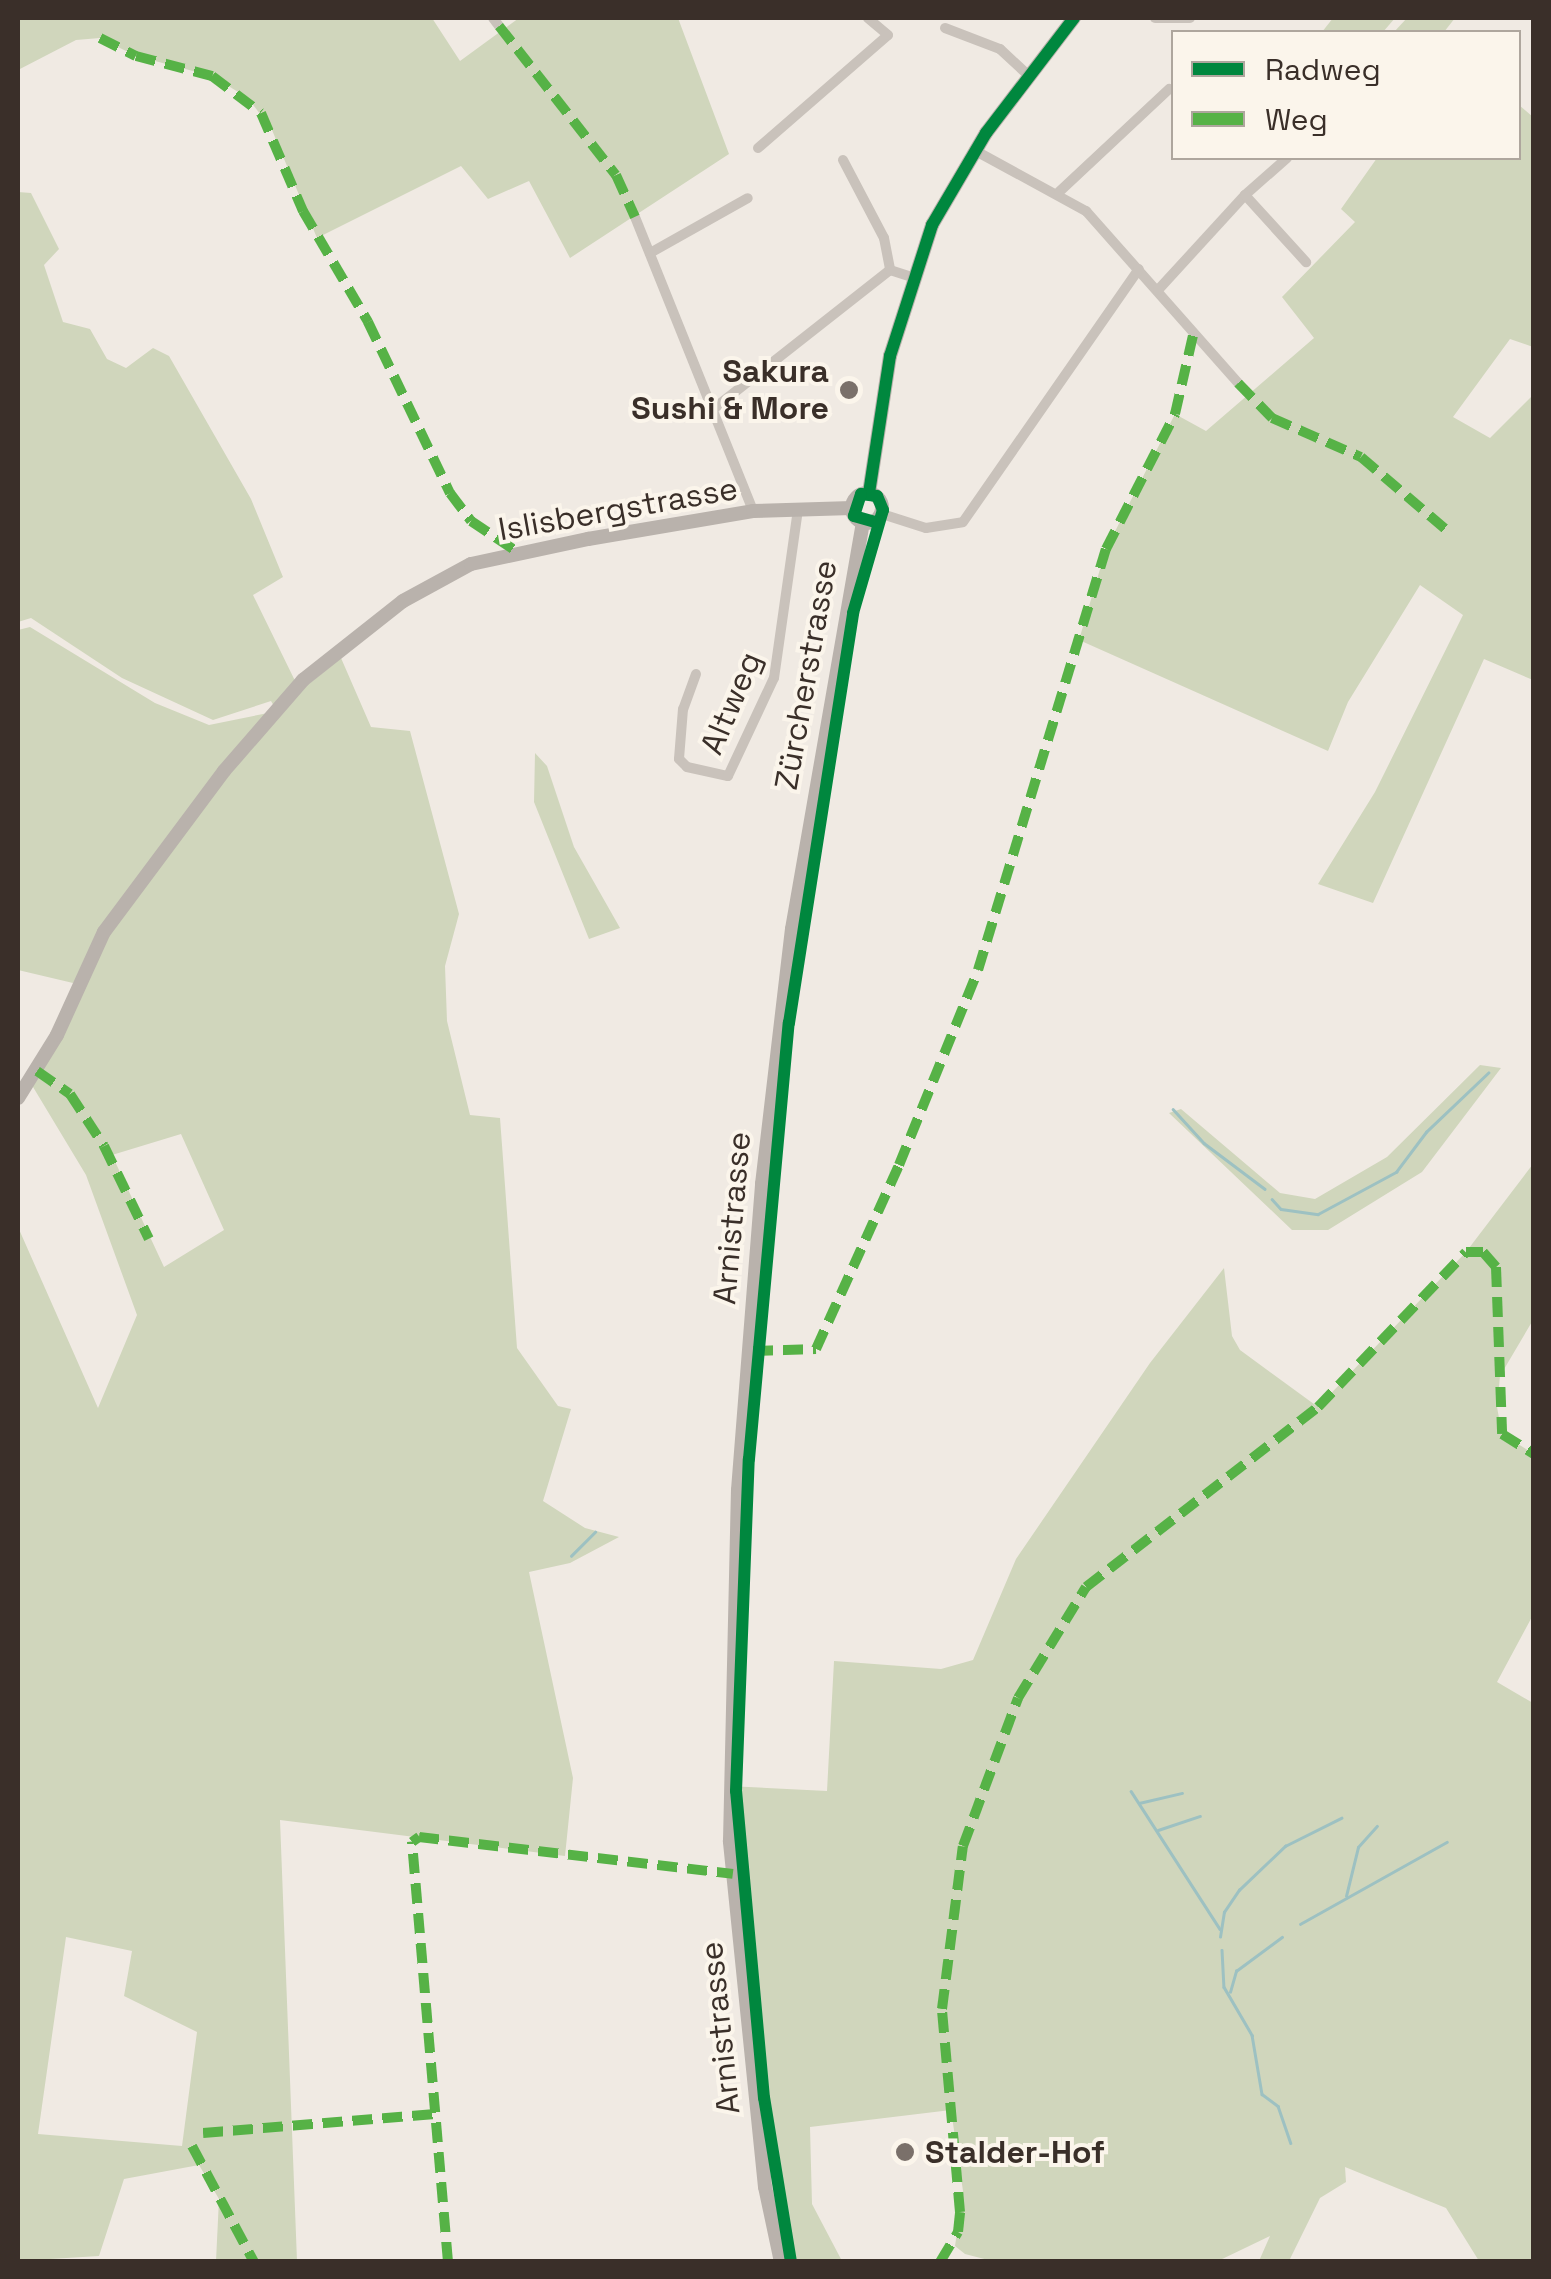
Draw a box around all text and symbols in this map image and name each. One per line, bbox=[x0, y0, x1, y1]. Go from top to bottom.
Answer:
legend bbox=[1171, 30, 1521, 160]
text: Radweg bbox=[1265, 50, 1381, 89]
text: Weg bbox=[1265, 100, 1328, 139]
place label: Sakura Sushi & More bbox=[631, 353, 829, 428]
marker: Sakura Sushi & More bbox=[838, 379, 860, 401]
street label: Islisbergstrasse bbox=[495, 469, 741, 549]
street label: Zürcherstrasse bbox=[767, 557, 845, 793]
street label: Altweg bbox=[692, 646, 770, 760]
street label: Arnistrasse bbox=[705, 1130, 759, 1306]
street label: Arnistrasse bbox=[692, 1940, 748, 2116]
place label: Stalder-Hof bbox=[925, 2133, 1105, 2171]
marker: Stalder-Hof bbox=[894, 2141, 916, 2163]

